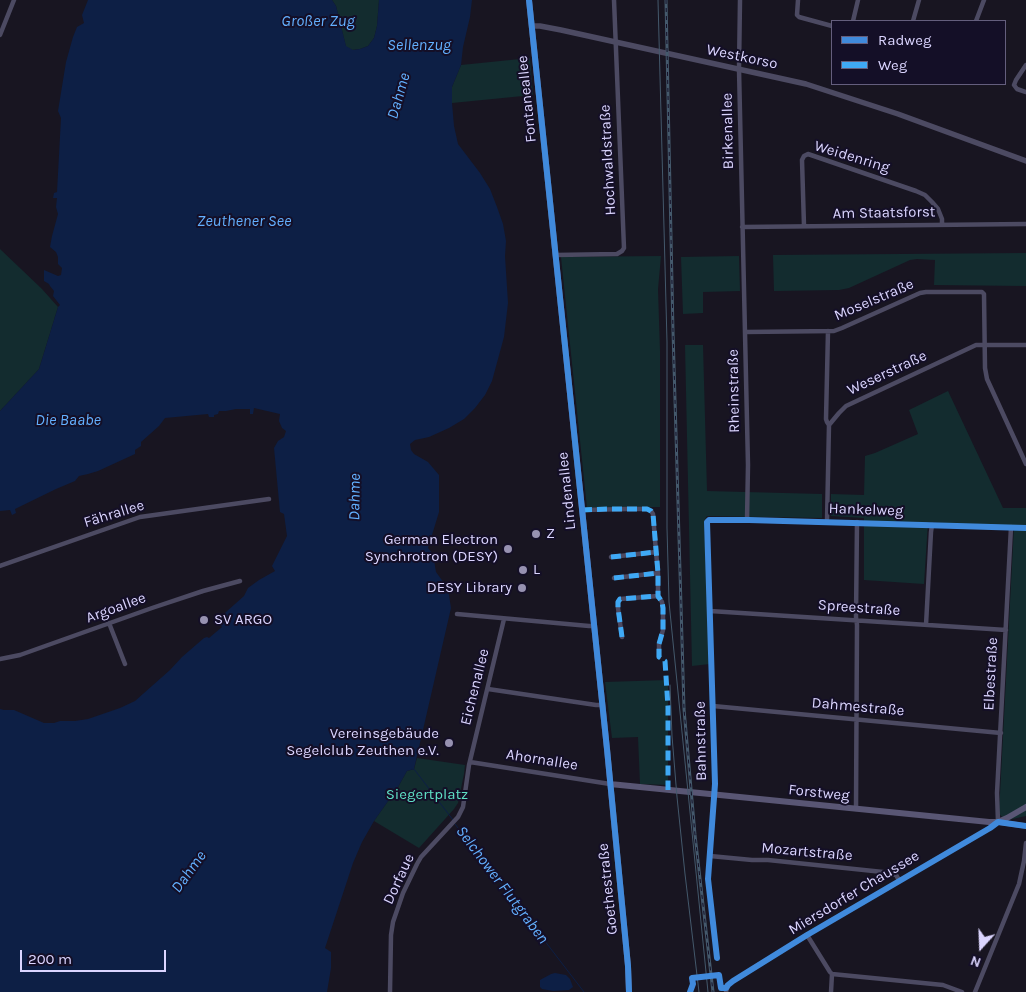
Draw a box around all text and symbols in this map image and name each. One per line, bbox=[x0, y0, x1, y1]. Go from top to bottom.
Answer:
water label: Großer Zug bbox=[281, 11, 355, 31]
legend bbox=[831, 20, 1006, 85]
text: Radweg bbox=[878, 31, 931, 49]
water label: Sellenzug bbox=[387, 35, 451, 55]
street label: Westkorso bbox=[705, 41, 779, 73]
street label: Fontaneallee bbox=[513, 55, 541, 143]
text: Weg bbox=[878, 56, 907, 74]
water label: Dahme bbox=[383, 71, 415, 121]
street label: Birkenallee bbox=[718, 93, 738, 169]
street label: Hochwaldstraße bbox=[596, 104, 620, 216]
street label: Weidenring bbox=[812, 137, 892, 177]
street label: Am Staatsforst bbox=[832, 203, 936, 223]
water label: Zeuthener See bbox=[197, 211, 291, 231]
street label: Moselstraße bbox=[831, 275, 917, 325]
street label: Weserstraße bbox=[844, 347, 930, 399]
street label: Rheinstraße bbox=[724, 349, 744, 433]
water label: Die Baabe bbox=[35, 410, 101, 430]
street label: Lindenallee bbox=[554, 451, 580, 531]
water label: Dahme bbox=[345, 473, 365, 521]
street label: Fährallee bbox=[82, 496, 146, 532]
street label: Hankelweg bbox=[828, 500, 904, 520]
place label: Z bbox=[546, 525, 555, 543]
marker: Z bbox=[530, 528, 542, 540]
place label: German Electron Synchrotron (DESY) bbox=[365, 531, 498, 566]
marker: German Electron Synchrotron (DESY) bbox=[502, 543, 514, 555]
place label: L bbox=[533, 561, 540, 579]
marker: L bbox=[517, 564, 529, 576]
place label: DESY Library bbox=[427, 579, 512, 597]
marker: DESY Library bbox=[516, 582, 528, 594]
street label: Argoallee bbox=[84, 589, 148, 627]
street label: Spreestraße bbox=[817, 596, 901, 620]
place label: SV ARGO bbox=[214, 611, 272, 629]
marker: SV ARGO bbox=[198, 614, 210, 626]
street label: Elbestraße bbox=[980, 637, 1002, 711]
street label: Eichenallee bbox=[457, 647, 493, 727]
street label: Dahmestraße bbox=[811, 694, 905, 720]
street label: Bahnstraße bbox=[691, 701, 711, 781]
place label: Vereinsgebäude Segelclub Zeuthen e.V. bbox=[286, 725, 439, 760]
marker: Vereinsgebäude Segelclub Zeuthen e.V. bbox=[443, 737, 455, 749]
street label: Ahornallee bbox=[505, 745, 579, 775]
street label: Forstweg bbox=[787, 781, 851, 805]
park label: Siegertplatz bbox=[386, 786, 468, 804]
water label: Selchower Flutgraben bbox=[451, 822, 553, 948]
street label: Mozartstraße bbox=[761, 839, 853, 865]
street label: Goethestraße bbox=[594, 842, 622, 936]
water label: Dahme bbox=[167, 847, 211, 897]
street label: Miersdorfer Chaussee bbox=[785, 847, 923, 939]
street label: Dorfaue bbox=[379, 851, 419, 907]
north arrow bbox=[956, 922, 1006, 972]
scale bar bbox=[22, 940, 169, 972]
text: 200 m bbox=[28, 950, 72, 968]
text: N bbox=[968, 952, 983, 971]

